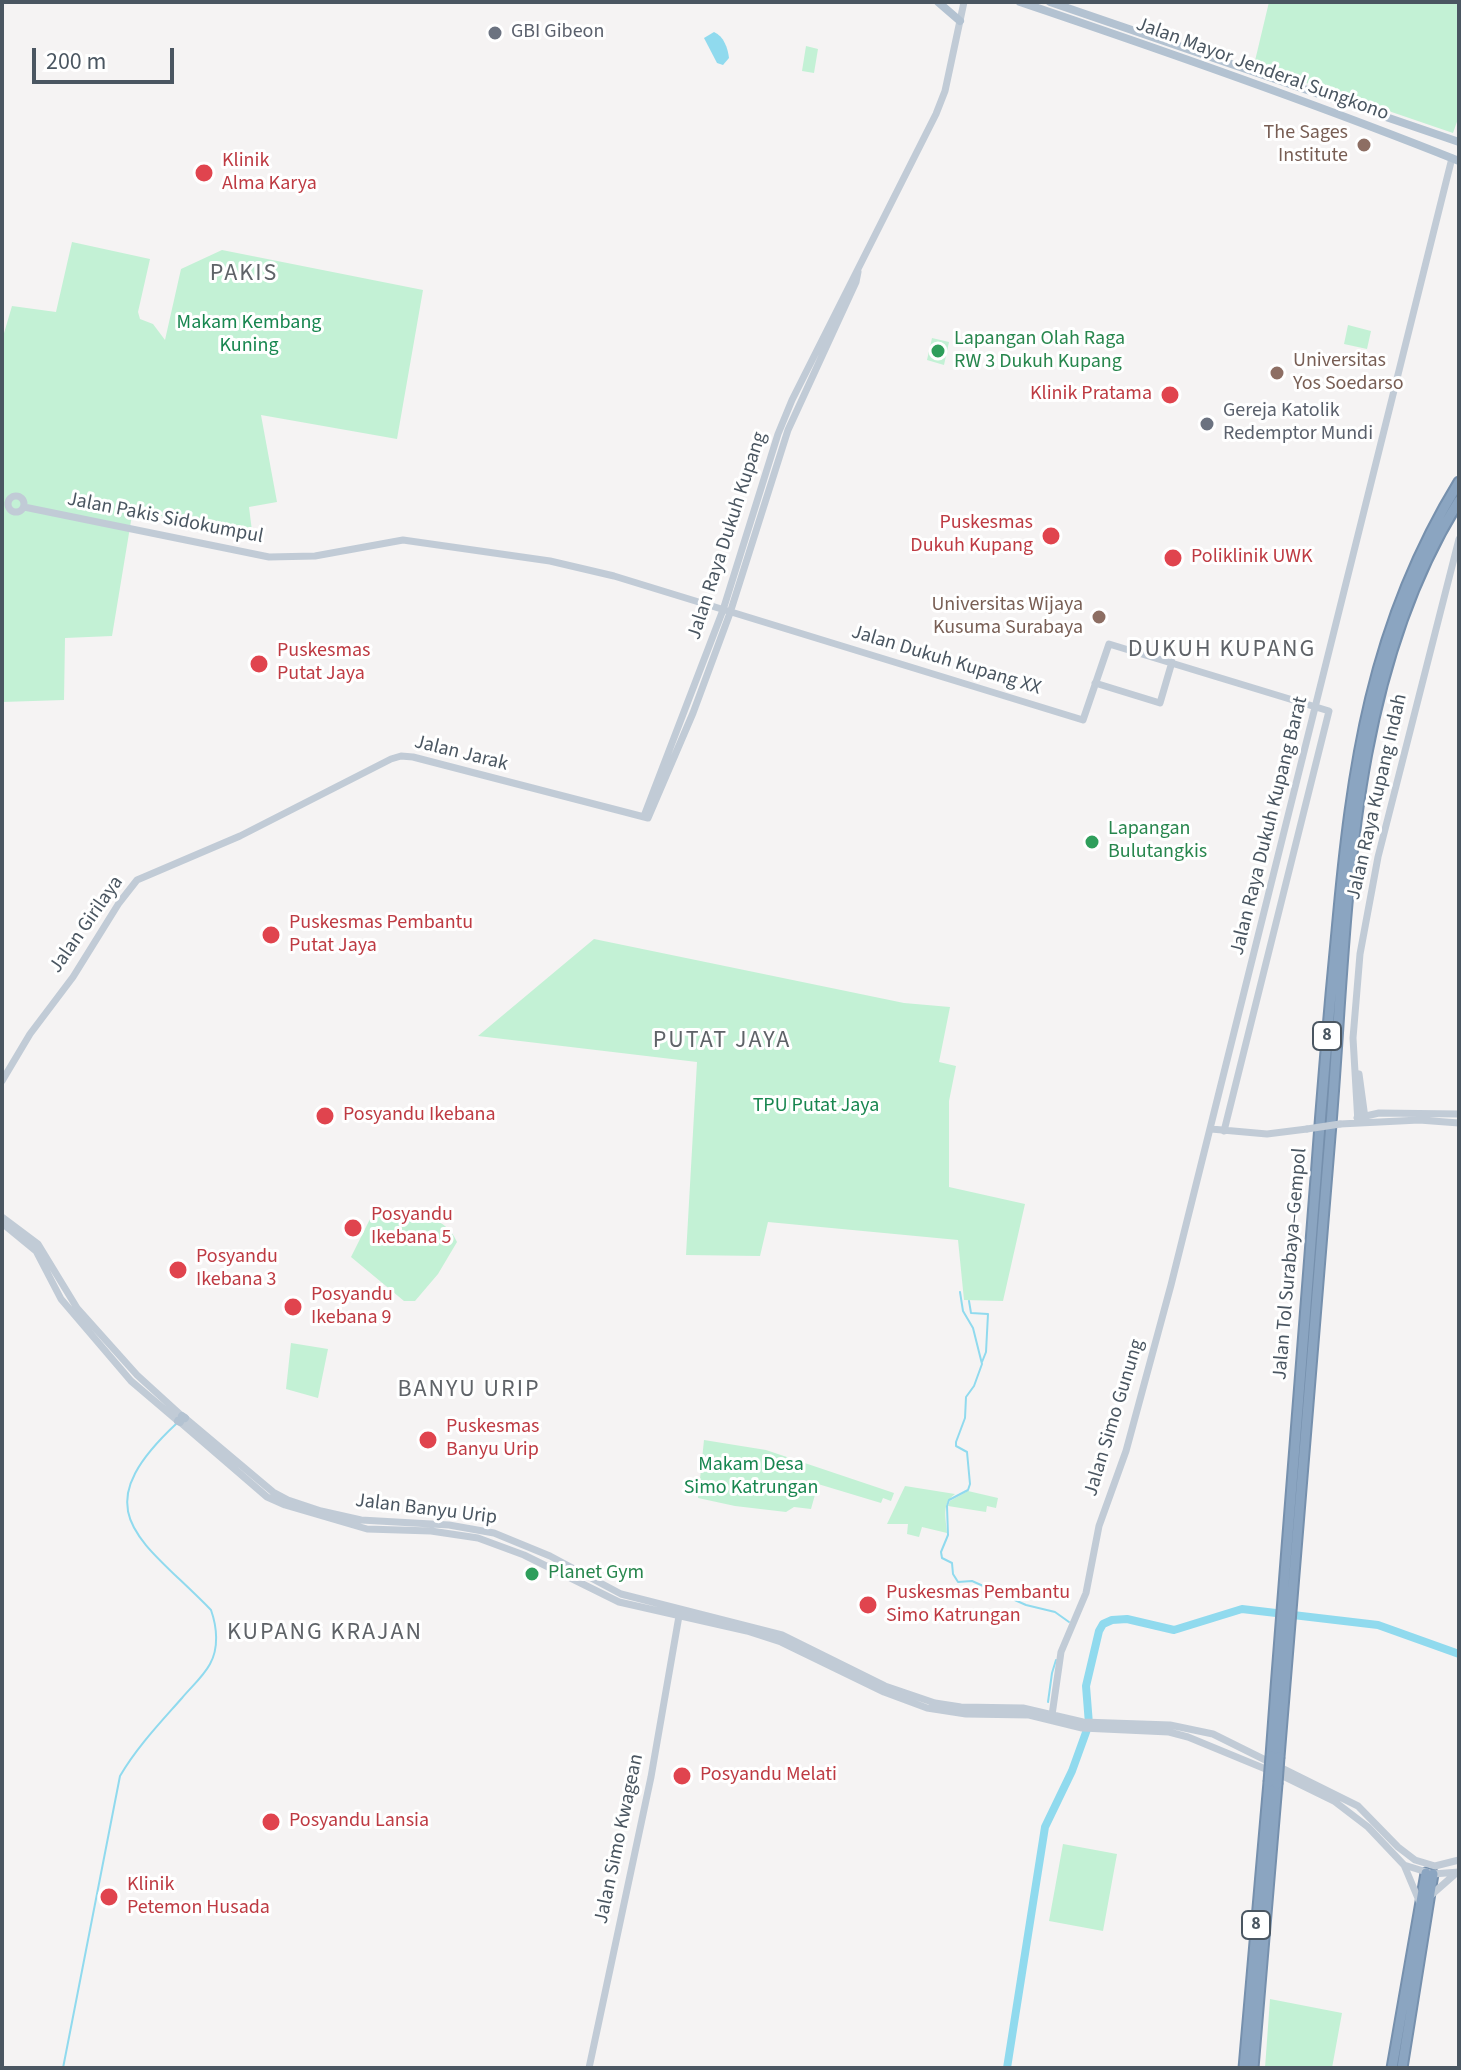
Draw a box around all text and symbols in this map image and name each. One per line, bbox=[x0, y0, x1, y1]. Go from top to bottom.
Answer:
street label: Jalan Mayor Jenderal Sungkono bbox=[1132, 13, 1392, 127]
place label: GBI Gibeon bbox=[511, 21, 604, 45]
marker: GBI Gibeon bbox=[486, 24, 504, 42]
scale bar bbox=[36, 32, 178, 82]
text: 200 m bbox=[46, 44, 106, 79]
place label: The Sages Institute bbox=[1264, 122, 1348, 169]
marker: The Sages Institute bbox=[1355, 136, 1373, 154]
place label: Klinik Alma Karya bbox=[222, 150, 317, 197]
marker: Klinik Alma Karya bbox=[193, 162, 215, 184]
district label: PAKIS bbox=[210, 261, 278, 289]
park label: Makam Kembang Kuning bbox=[177, 312, 321, 359]
place label: Lapangan Olah Raga RW 3 Dukuh Kupang bbox=[954, 328, 1125, 375]
marker: Lapangan Olah Raga RW 3 Dukuh Kupang bbox=[929, 342, 947, 360]
place label: Universitas Yos Soedarso bbox=[1293, 350, 1404, 397]
marker: Universitas Yos Soedarso bbox=[1268, 364, 1286, 382]
place label: Klinik Pratama bbox=[1030, 383, 1152, 407]
marker: Klinik Pratama bbox=[1159, 384, 1181, 406]
place label: Gereja Katolik Redemptor Mundi bbox=[1223, 400, 1373, 447]
marker: Gereja Katolik Redemptor Mundi bbox=[1198, 415, 1216, 433]
street label: Jalan Raya Dukuh Kupang bbox=[683, 429, 773, 643]
street label: Jalan Pakis Sidokumpul bbox=[65, 488, 265, 550]
place label: Puskesmas Dukuh Kupang bbox=[910, 512, 1033, 559]
marker: Puskesmas Dukuh Kupang bbox=[1040, 525, 1062, 547]
place label: Poliklinik UWK bbox=[1191, 546, 1313, 570]
marker: Poliklinik UWK bbox=[1162, 547, 1184, 569]
place label: Universitas Wijaya Kusuma Surabaya bbox=[931, 594, 1083, 641]
marker: Universitas Wijaya Kusuma Surabaya bbox=[1090, 608, 1108, 626]
street label: Jalan Dukuh Kupang XX bbox=[848, 621, 1044, 701]
district label: DUKUH KUPANG bbox=[1128, 637, 1316, 665]
place label: Puskesmas Putat Jaya bbox=[277, 640, 370, 687]
marker: Puskesmas Putat Jaya bbox=[248, 653, 270, 675]
street label: Jalan Raya Kupang Indah bbox=[1343, 692, 1413, 902]
street label: Jalan Raya Dukuh Kupang Barat bbox=[1226, 694, 1314, 958]
street label: Jalan Jarak bbox=[412, 731, 510, 777]
place label: Lapangan Bulutangkis bbox=[1108, 818, 1207, 865]
marker: Lapangan Bulutangkis bbox=[1083, 833, 1101, 851]
street label: Jalan Girilaya bbox=[45, 872, 129, 978]
place label: Puskesmas Pembantu Putat Jaya bbox=[289, 912, 473, 959]
marker: Puskesmas Pembantu Putat Jaya bbox=[260, 924, 282, 946]
road number: 8 bbox=[1313, 1022, 1341, 1050]
district label: PUTAT JAYA bbox=[653, 1028, 791, 1056]
park label: TPU Putat Jaya bbox=[753, 1095, 879, 1119]
place label: Posyandu Ikebana bbox=[343, 1104, 496, 1128]
marker: Posyandu Ikebana bbox=[314, 1105, 336, 1127]
street label: Jalan Tol Surabaya–Gempol bbox=[1269, 1147, 1313, 1381]
place label: Posyandu Ikebana 5 bbox=[371, 1204, 453, 1251]
marker: Posyandu Ikebana 5 bbox=[342, 1217, 364, 1239]
place label: Posyandu Ikebana 3 bbox=[196, 1246, 278, 1293]
marker: Posyandu Ikebana 3 bbox=[167, 1259, 189, 1281]
place label: Posyandu Ikebana 9 bbox=[311, 1284, 393, 1331]
marker: Posyandu Ikebana 9 bbox=[282, 1296, 304, 1318]
street label: Jalan Simo Gunung bbox=[1080, 1337, 1150, 1499]
district label: BANYU URIP bbox=[397, 1377, 541, 1405]
place label: Puskesmas Banyu Urip bbox=[446, 1416, 539, 1463]
marker: Puskesmas Banyu Urip bbox=[417, 1429, 439, 1451]
park label: Makam Desa Simo Katrungan bbox=[684, 1454, 818, 1501]
street label: Jalan Banyu Urip bbox=[354, 1489, 498, 1531]
place label: Planet Gym bbox=[548, 1562, 644, 1586]
marker: Planet Gym bbox=[523, 1565, 541, 1583]
place label: Puskesmas Pembantu Simo Katrungan bbox=[886, 1582, 1070, 1629]
marker: Puskesmas Pembantu Simo Katrungan bbox=[857, 1594, 879, 1616]
district label: KUPANG KRAJAN bbox=[227, 1620, 423, 1648]
street label: Jalan Simo Kwagean bbox=[590, 1752, 650, 1926]
place label: Posyandu Melati bbox=[700, 1764, 837, 1788]
marker: Posyandu Melati bbox=[671, 1765, 693, 1787]
place label: Posyandu Lansia bbox=[289, 1810, 429, 1834]
marker: Posyandu Lansia bbox=[260, 1811, 282, 1833]
place label: Klinik Petemon Husada bbox=[127, 1874, 270, 1921]
marker: Klinik Petemon Husada bbox=[98, 1886, 120, 1908]
road number: 8 bbox=[1242, 1911, 1270, 1939]

